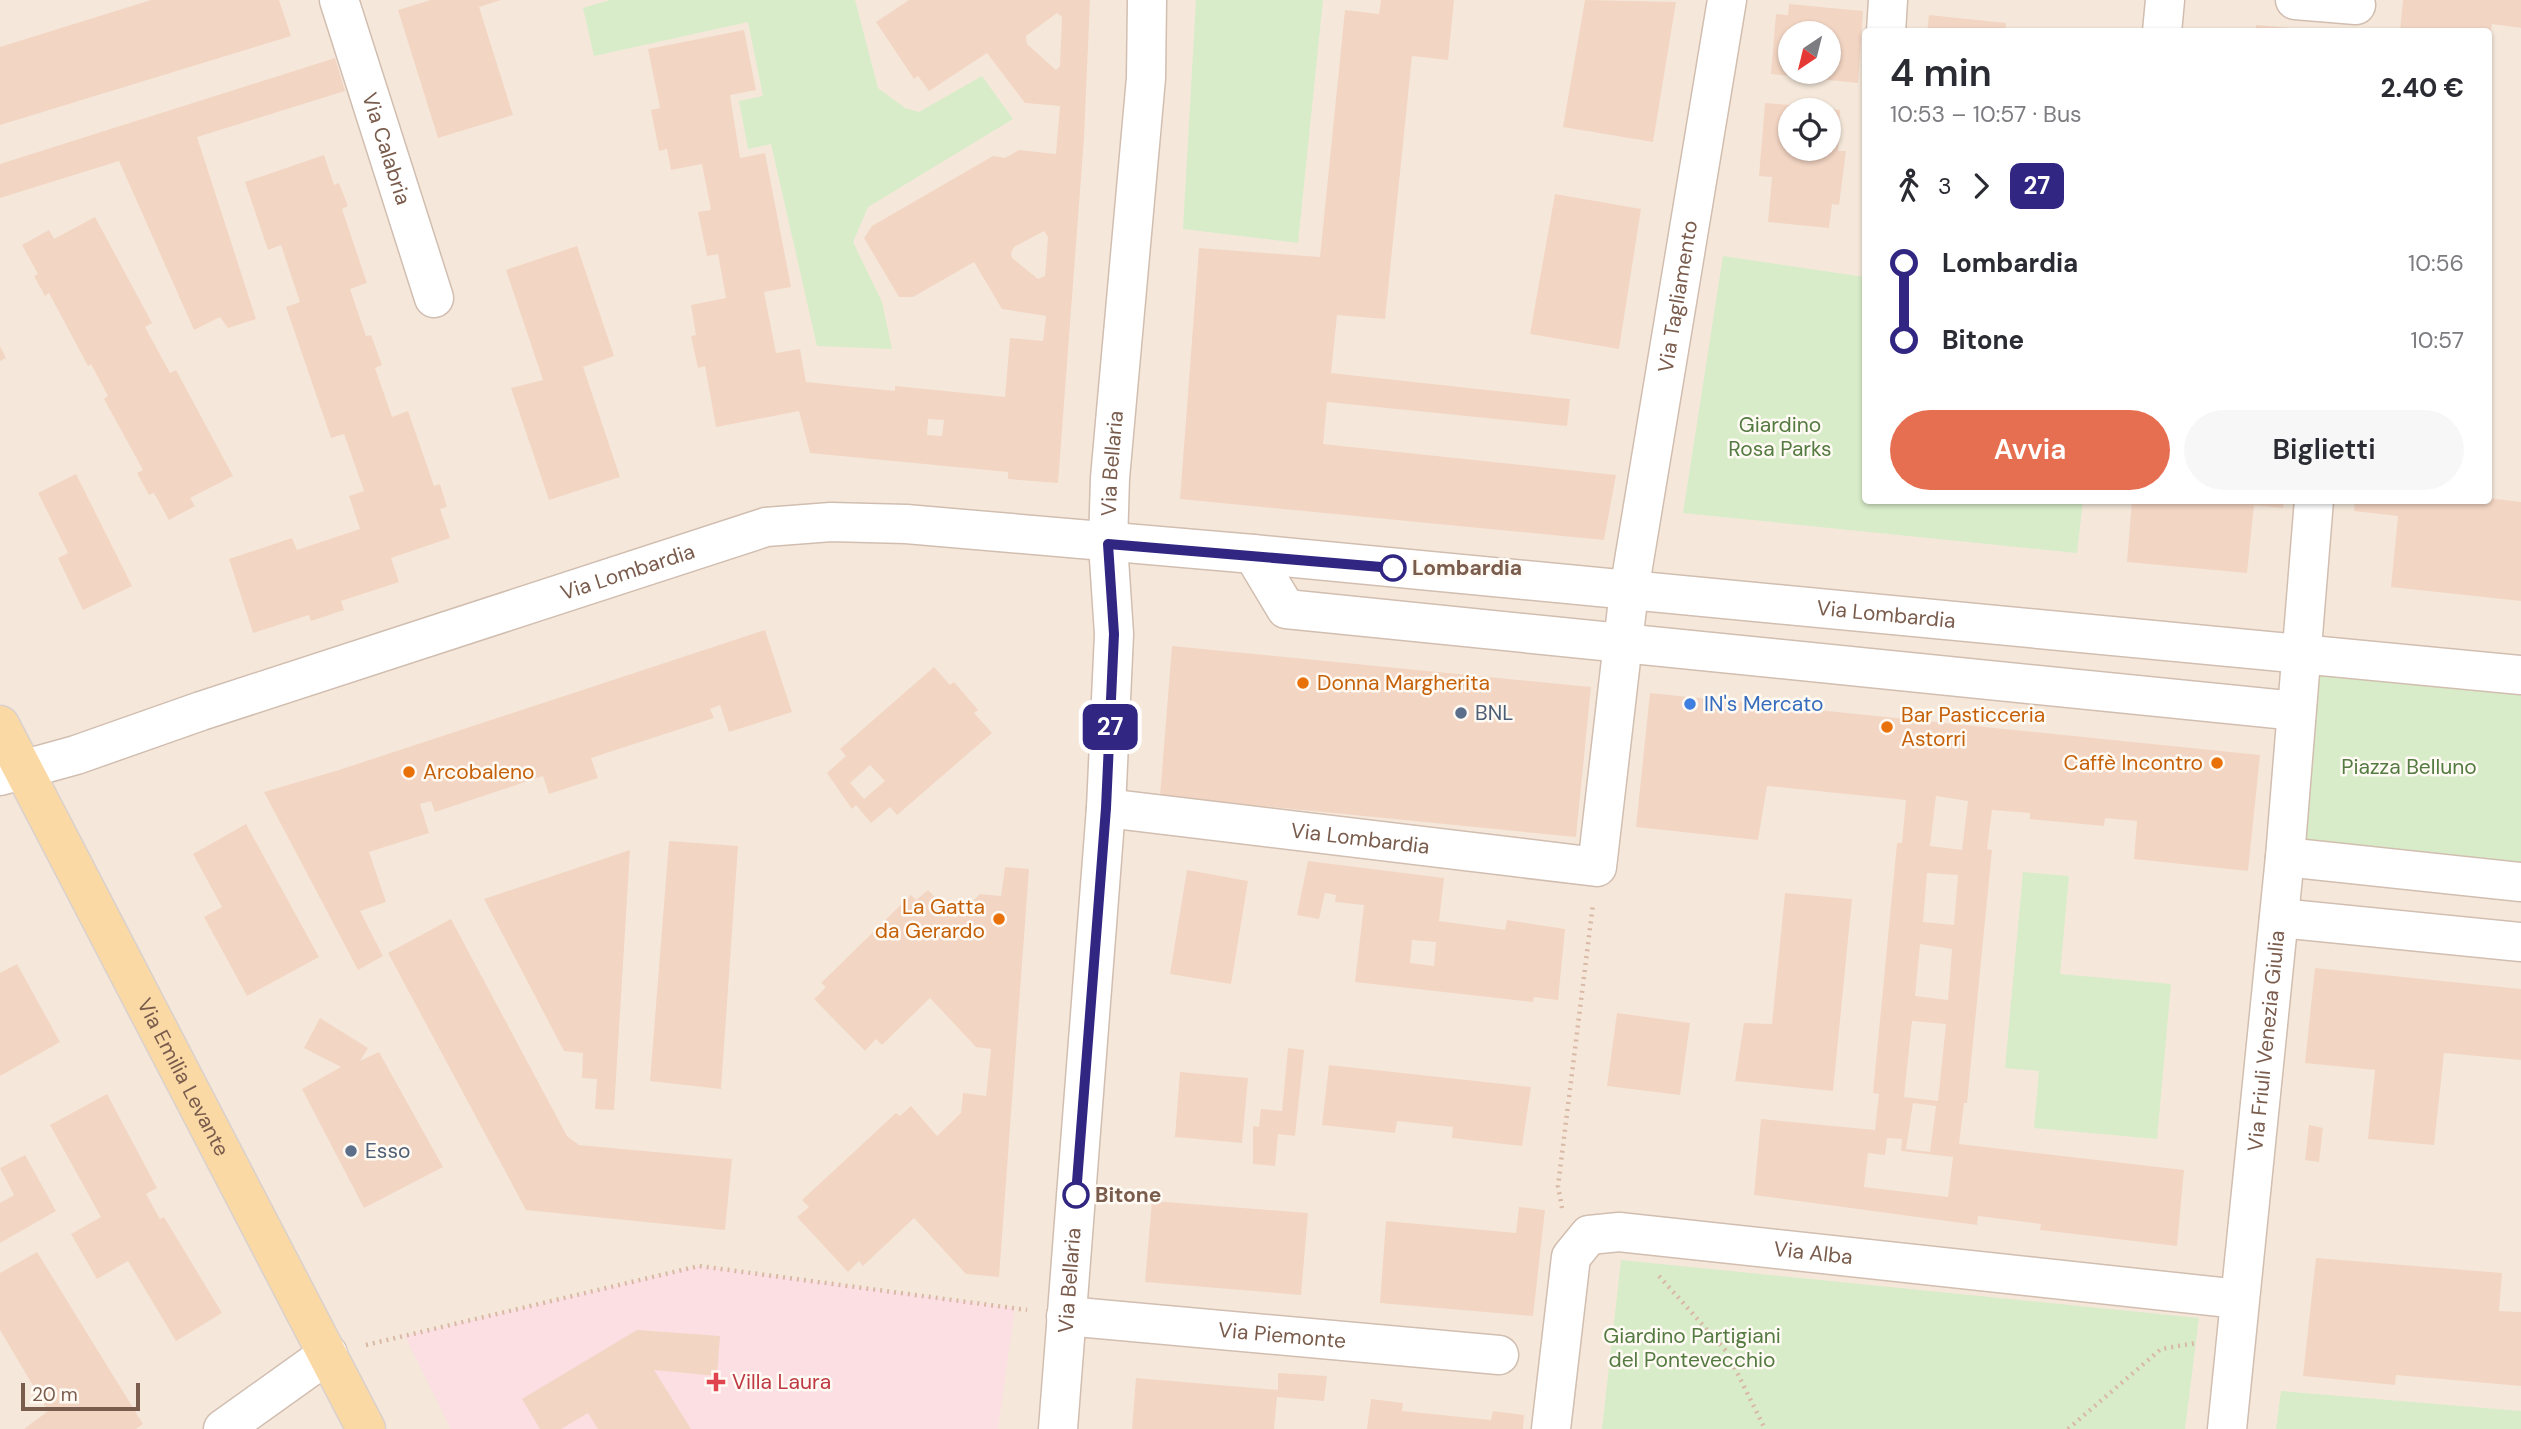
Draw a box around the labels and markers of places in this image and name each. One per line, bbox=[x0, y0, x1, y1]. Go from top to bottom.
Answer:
place label: Lombardia bbox=[1412, 554, 1522, 582]
marker: Lombardia bbox=[1380, 555, 1406, 581]
place label: Donna Margherita bbox=[1317, 669, 1490, 697]
marker: Donna Margherita bbox=[1295, 675, 1311, 691]
place label: IN's Mercato bbox=[1704, 690, 1823, 718]
marker: IN's Mercato bbox=[1682, 696, 1698, 712]
place label: BNL bbox=[1475, 699, 1513, 727]
place label: Bar Pasticceria Astorri bbox=[1901, 701, 2045, 753]
marker: BNL bbox=[1453, 705, 1469, 721]
marker: Bar Pasticceria Astorri bbox=[1879, 719, 1895, 735]
place label: Caffè Incontro bbox=[2064, 749, 2203, 777]
marker: Caffè Incontro bbox=[2209, 755, 2225, 771]
place label: Arcobaleno bbox=[423, 758, 534, 786]
marker: Arcobaleno bbox=[401, 764, 417, 780]
place label: La Gatta da Gerardo bbox=[875, 893, 985, 945]
marker: La Gatta da Gerardo bbox=[991, 911, 1007, 927]
place label: Esso bbox=[365, 1137, 410, 1165]
marker: Esso bbox=[343, 1143, 359, 1159]
place label: Bitone bbox=[1095, 1181, 1161, 1209]
marker: Bitone bbox=[1063, 1182, 1089, 1208]
place label: Villa Laura bbox=[732, 1368, 831, 1396]
marker: Villa Laura bbox=[706, 1372, 726, 1392]

